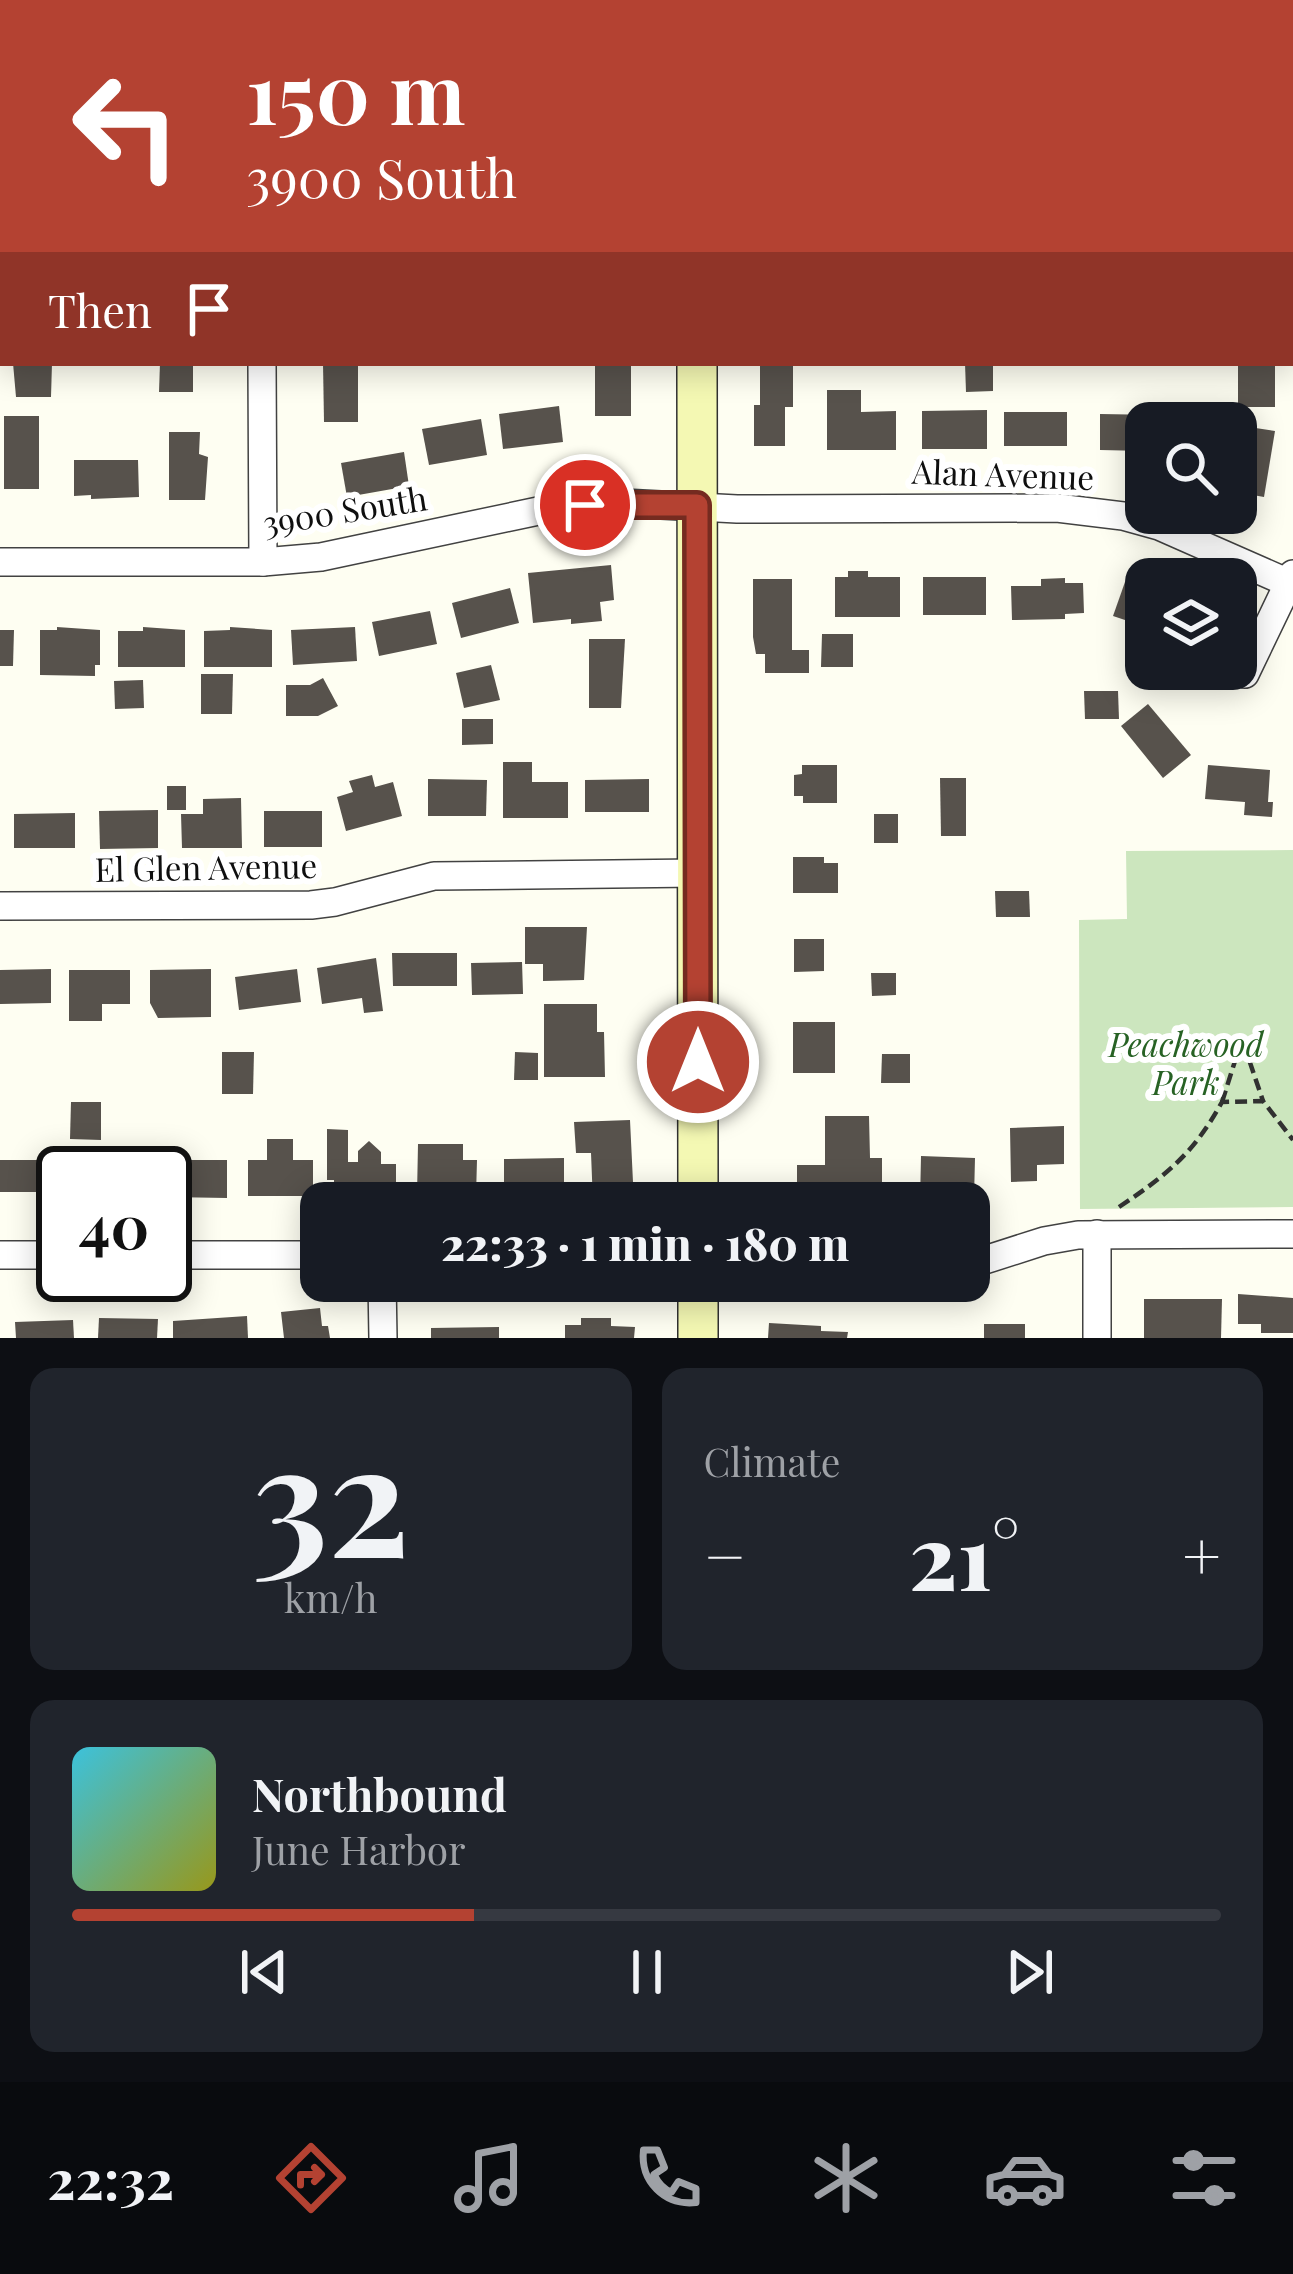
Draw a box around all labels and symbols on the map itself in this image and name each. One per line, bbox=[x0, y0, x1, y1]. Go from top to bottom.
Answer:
street label: Alan Avenue bbox=[910, 448, 1095, 498]
pin bbox=[534, 454, 636, 556]
street label: 3900 South bbox=[259, 474, 430, 544]
street label: El Glen Avenue bbox=[94, 842, 317, 890]
position arrow bbox=[635, 999, 761, 1125]
park label: Peachwood Park bbox=[1106, 1021, 1265, 1103]
speed limit sign: 40 bbox=[36, 1146, 192, 1302]

